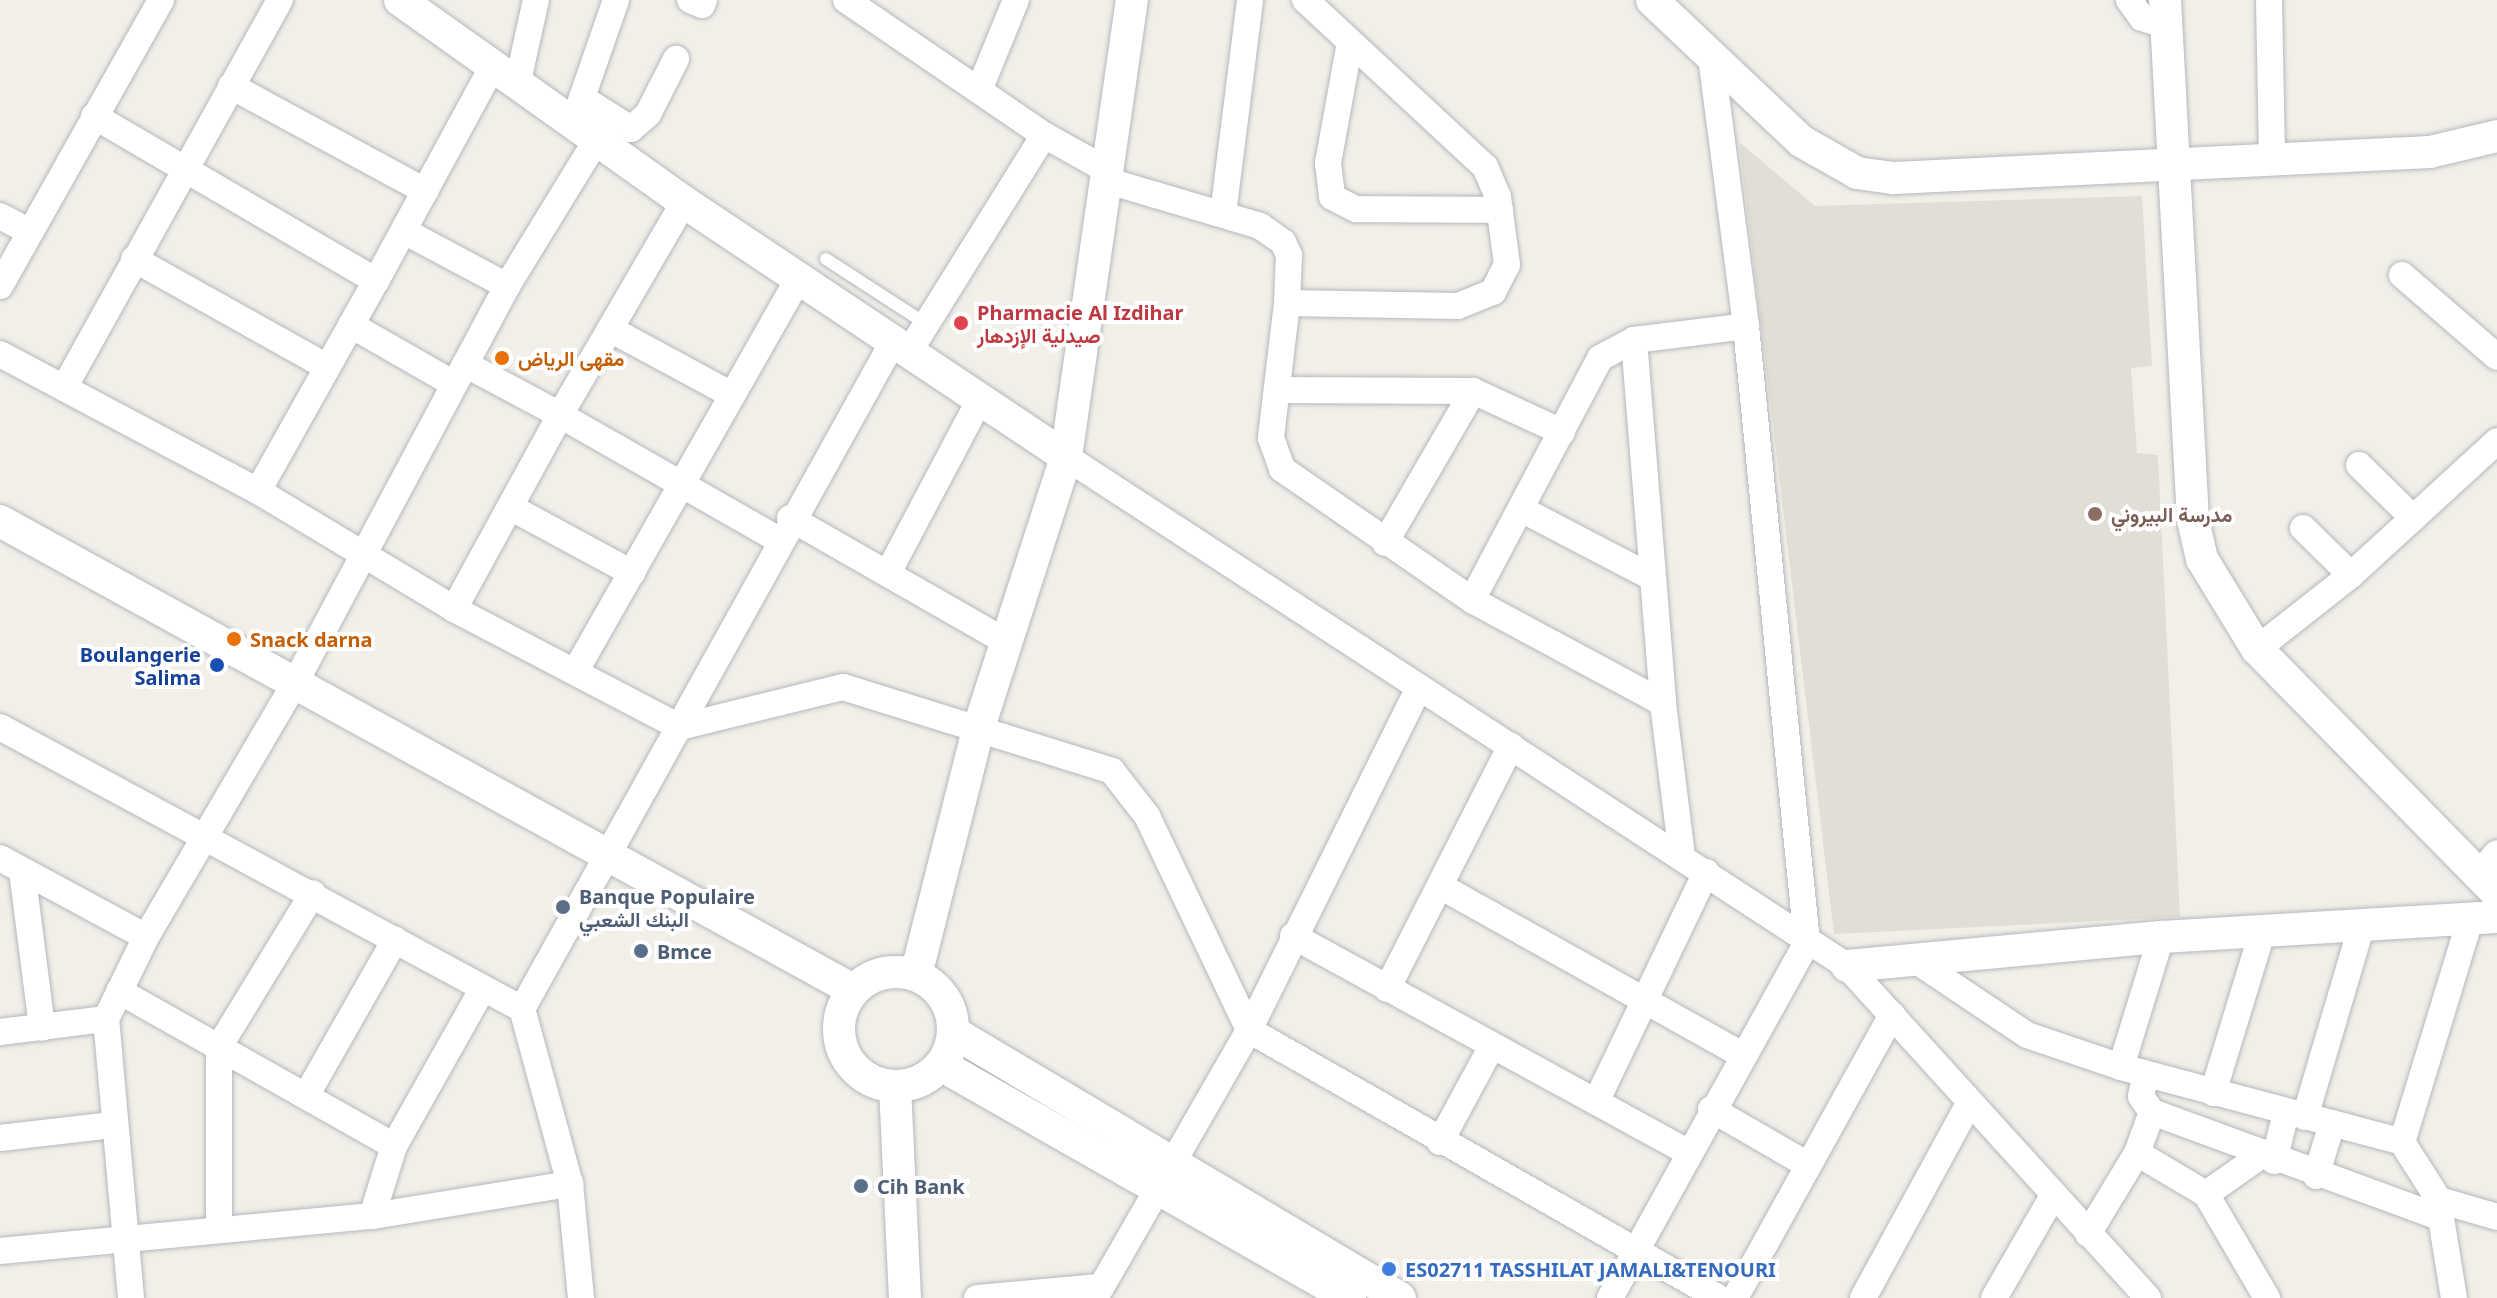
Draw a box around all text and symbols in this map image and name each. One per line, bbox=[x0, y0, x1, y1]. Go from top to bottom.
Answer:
place label: Pharmacie Al Izdihar صيدلية الإزدهار bbox=[977, 300, 1183, 347]
marker: Pharmacie Al Izdihar صيدلية الإزدهار bbox=[952, 314, 970, 332]
place label: مقهى الرياض bbox=[518, 346, 624, 370]
marker: مقهى الرياض bbox=[493, 349, 511, 367]
place label: مدرسة البيروني bbox=[2111, 502, 2232, 526]
marker: مدرسة البيروني bbox=[2086, 505, 2104, 523]
place label: Snack darna bbox=[250, 627, 372, 651]
marker: Snack darna bbox=[225, 630, 243, 648]
place label: Boulangerie Salima bbox=[80, 642, 201, 689]
marker: Boulangerie Salima bbox=[208, 656, 226, 674]
place label: Banque Populaire البنك الشعبي bbox=[579, 884, 755, 931]
marker: Banque Populaire البنك الشعبي bbox=[554, 898, 572, 916]
place label: Bmce bbox=[657, 939, 712, 963]
marker: Bmce bbox=[632, 942, 650, 960]
place label: Cih Bank bbox=[877, 1174, 965, 1198]
marker: Cih Bank bbox=[852, 1177, 870, 1195]
place label: ES02711 TASSHILAT JAMALI&TENOURI bbox=[1405, 1257, 1776, 1281]
marker: ES02711 TASSHILAT JAMALI&TENOURI bbox=[1380, 1260, 1398, 1278]

